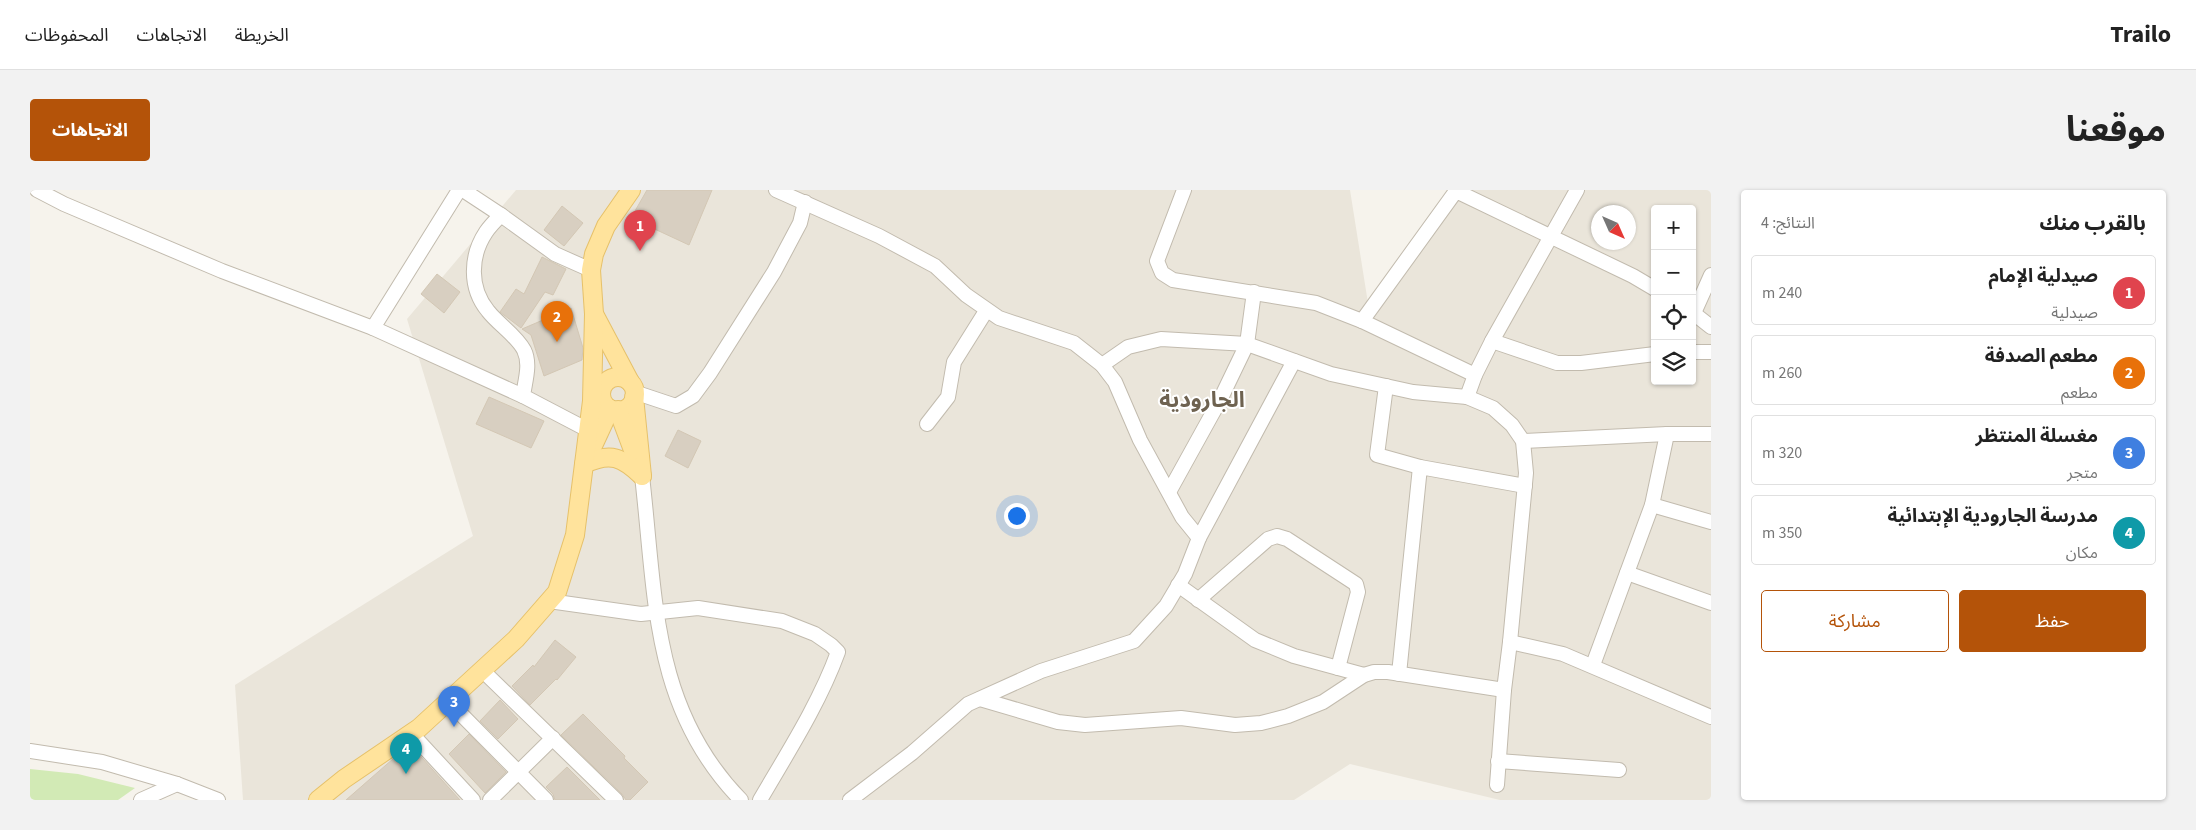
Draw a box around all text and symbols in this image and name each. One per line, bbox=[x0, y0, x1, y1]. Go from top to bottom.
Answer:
text: Trailo bbox=[2110, 17, 2171, 52]
text: المحفوظات bbox=[25, 23, 109, 48]
text: الاتجاهات bbox=[137, 23, 207, 48]
text: الخريطة bbox=[235, 23, 289, 48]
button: الاتجاهات bbox=[30, 99, 150, 161]
text: موقعنا bbox=[2066, 105, 2166, 155]
north arrow bbox=[1591, 205, 1636, 250]
map controls bbox=[1651, 205, 1696, 385]
button: + bbox=[1651, 205, 1696, 250]
text: بالقرب منك bbox=[2039, 208, 2146, 238]
pin: 1 bbox=[624, 210, 656, 251]
text: النتائج: 4 bbox=[1761, 212, 1815, 234]
button: − bbox=[1651, 250, 1696, 295]
text: صيدلية الإمام bbox=[1988, 263, 2098, 290]
text: 240 m bbox=[1762, 282, 1802, 304]
text: 1 bbox=[2125, 282, 2133, 304]
button: locate bbox=[1651, 295, 1696, 340]
pin: 2 bbox=[541, 301, 573, 342]
text: صيدلية bbox=[2051, 302, 2098, 324]
button: layers bbox=[1651, 340, 1696, 385]
text: مطعم الصدفة bbox=[1985, 343, 2098, 370]
text: 260 m bbox=[1762, 362, 1802, 384]
text: 2 bbox=[2125, 362, 2133, 384]
text: مطعم bbox=[2061, 382, 2098, 404]
district label: الجارودية bbox=[1159, 384, 1245, 416]
text: مغسلة المنتظر bbox=[1975, 423, 2098, 450]
text: 320 m bbox=[1762, 442, 1802, 464]
text: 3 bbox=[2125, 442, 2133, 464]
text: متجر bbox=[2067, 462, 2098, 484]
your location bbox=[1004, 503, 1030, 529]
text: مدرسة الجارودية الإبتدائية bbox=[1888, 503, 2098, 530]
text: 350 m bbox=[1762, 522, 1802, 544]
text: 4 bbox=[2125, 522, 2133, 544]
text: مكان bbox=[2066, 542, 2098, 564]
button: مشاركة bbox=[1761, 590, 1949, 652]
button: حفظ bbox=[1959, 590, 2146, 652]
pin: 3 bbox=[438, 686, 470, 727]
pin: 4 bbox=[390, 733, 422, 774]

